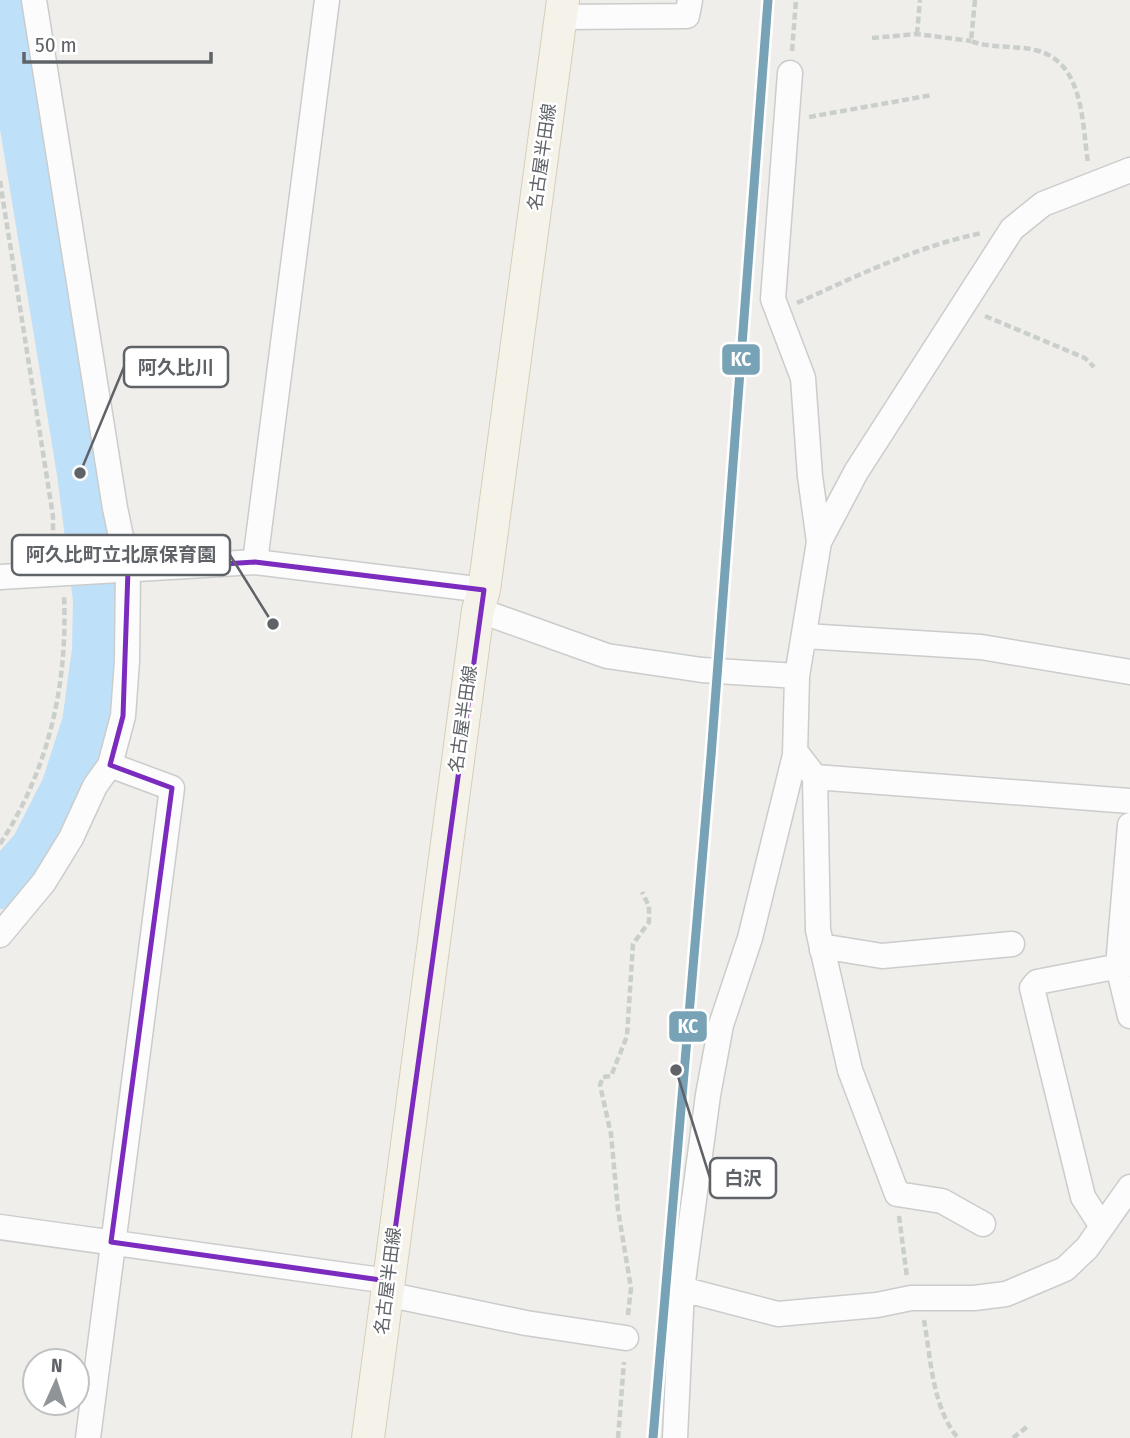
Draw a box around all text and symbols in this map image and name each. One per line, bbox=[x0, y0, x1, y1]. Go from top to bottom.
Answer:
scale bar bbox=[24, 21, 212, 65]
text: 50 m bbox=[35, 32, 77, 58]
street label: 名古屋半田線 bbox=[524, 102, 560, 212]
line badge: KC bbox=[721, 343, 761, 376]
callout: 阿久比川 bbox=[124, 347, 228, 387]
text: KC bbox=[731, 348, 751, 371]
text: 阿久比川 bbox=[138, 356, 214, 379]
callout: 阿久比町立北原保育園 bbox=[12, 535, 230, 575]
text: 阿久比町立北原保育園 bbox=[26, 543, 216, 566]
street label: 名古屋半田線 bbox=[445, 664, 481, 774]
line badge: KC bbox=[668, 1010, 708, 1043]
text: KC bbox=[678, 1015, 698, 1038]
callout: 白沢 bbox=[710, 1158, 776, 1198]
text: 白沢 bbox=[724, 1167, 762, 1190]
street label: 名古屋半田線 bbox=[371, 1226, 405, 1336]
north arrow bbox=[21, 1347, 91, 1417]
text: N bbox=[51, 1354, 63, 1377]

